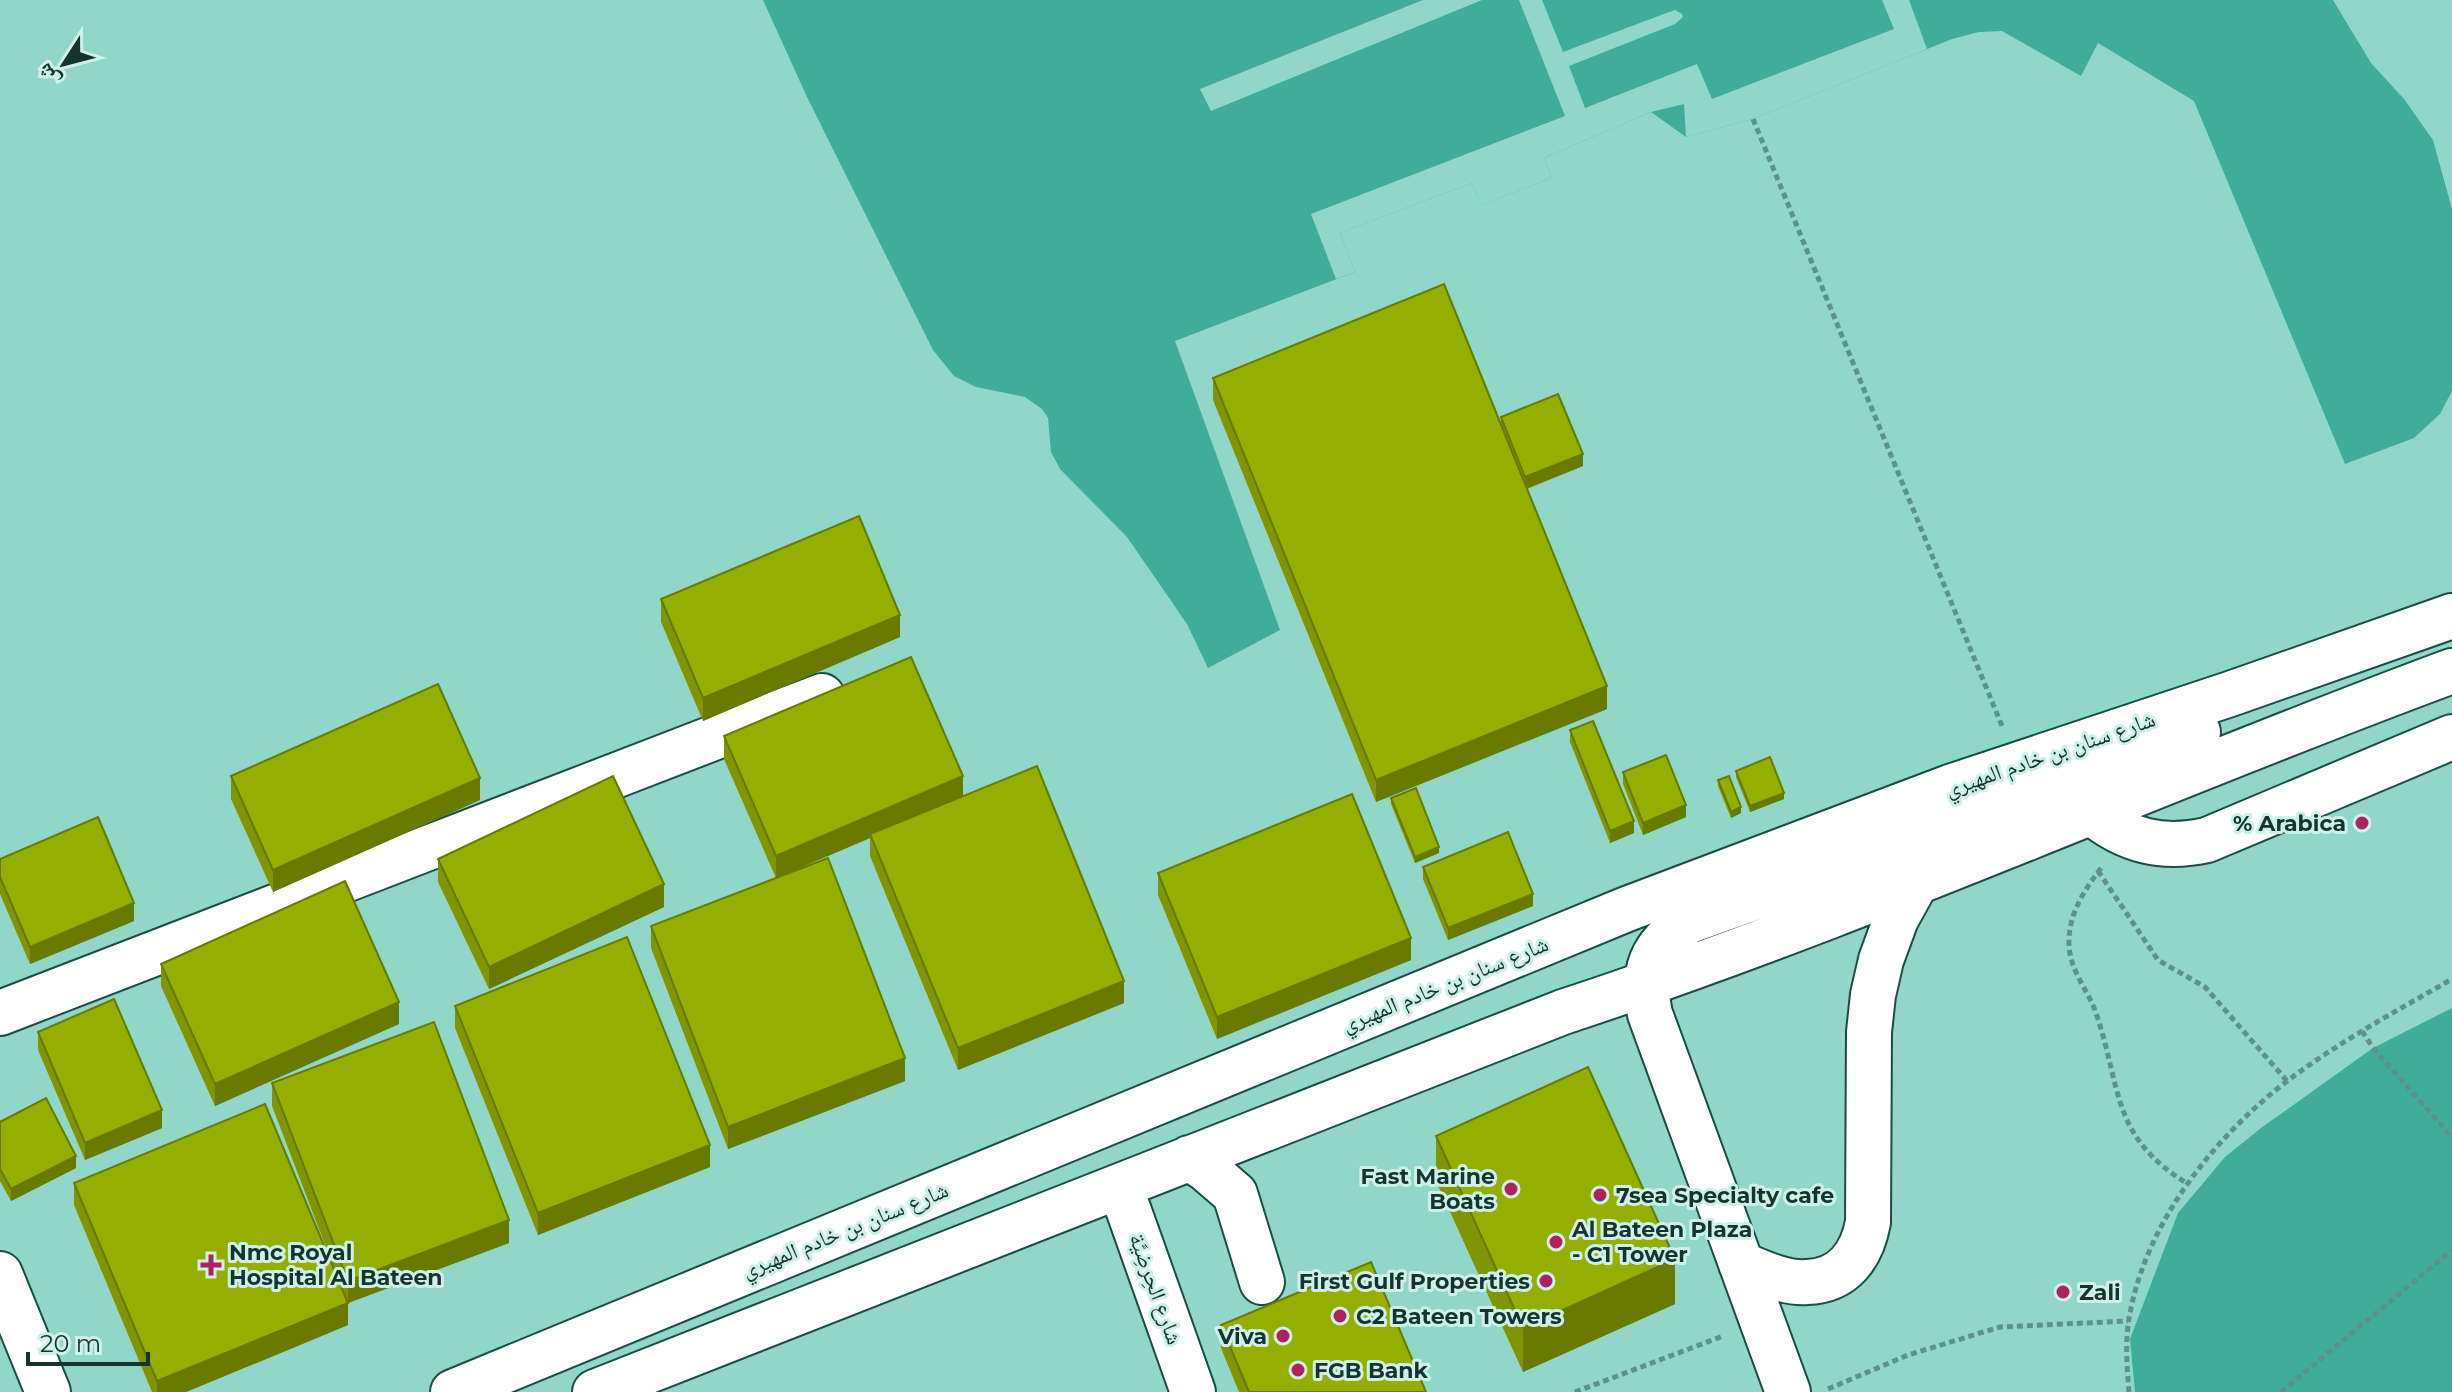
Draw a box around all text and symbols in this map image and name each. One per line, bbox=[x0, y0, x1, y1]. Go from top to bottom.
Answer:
north arrow bbox=[24, 24, 104, 104]
text: ش bbox=[30, 58, 66, 93]
street label: شارع سنان بن خادم المهيري bbox=[1941, 705, 2160, 806]
place label: % Arabica bbox=[2233, 810, 2346, 837]
marker: % Arabica bbox=[2353, 814, 2371, 832]
street label: شارع سنان بن خادم المهيري bbox=[1338, 930, 1554, 1041]
place label: Fast Marine Boats bbox=[1360, 1163, 1495, 1215]
street label: شارع سنان بن خادم المهيري bbox=[738, 1176, 954, 1287]
marker: Fast Marine Boats bbox=[1502, 1180, 1520, 1198]
place label: 7sea Specialty cafe bbox=[1616, 1182, 1834, 1209]
marker: 7sea Specialty cafe bbox=[1591, 1186, 1609, 1204]
place label: Al Bateen Plaza - C1 Tower bbox=[1571, 1216, 1752, 1268]
street label: شارع الحِرضِيَّة bbox=[1123, 1230, 1189, 1348]
marker: Al Bateen Plaza - C1 Tower bbox=[1547, 1233, 1565, 1251]
place label: Nmc Royal Hospital Al Bateen bbox=[229, 1239, 443, 1291]
marker: Nmc Royal Hospital Al Bateen bbox=[200, 1254, 222, 1276]
place label: First Gulf Properties bbox=[1299, 1268, 1530, 1295]
marker: First Gulf Properties bbox=[1537, 1272, 1555, 1290]
place label: Zali bbox=[2079, 1279, 2121, 1306]
marker: Zali bbox=[2054, 1283, 2072, 1301]
place label: C2 Bateen Towers bbox=[1356, 1303, 1562, 1330]
marker: C2 Bateen Towers bbox=[1331, 1307, 1349, 1325]
scale bar bbox=[28, 1316, 148, 1366]
place label: Viva bbox=[1217, 1323, 1267, 1350]
marker: Viva bbox=[1274, 1327, 1292, 1345]
text: 20 m bbox=[40, 1329, 101, 1358]
place label: FGB Bank bbox=[1314, 1357, 1429, 1384]
marker: FGB Bank bbox=[1289, 1361, 1307, 1379]

